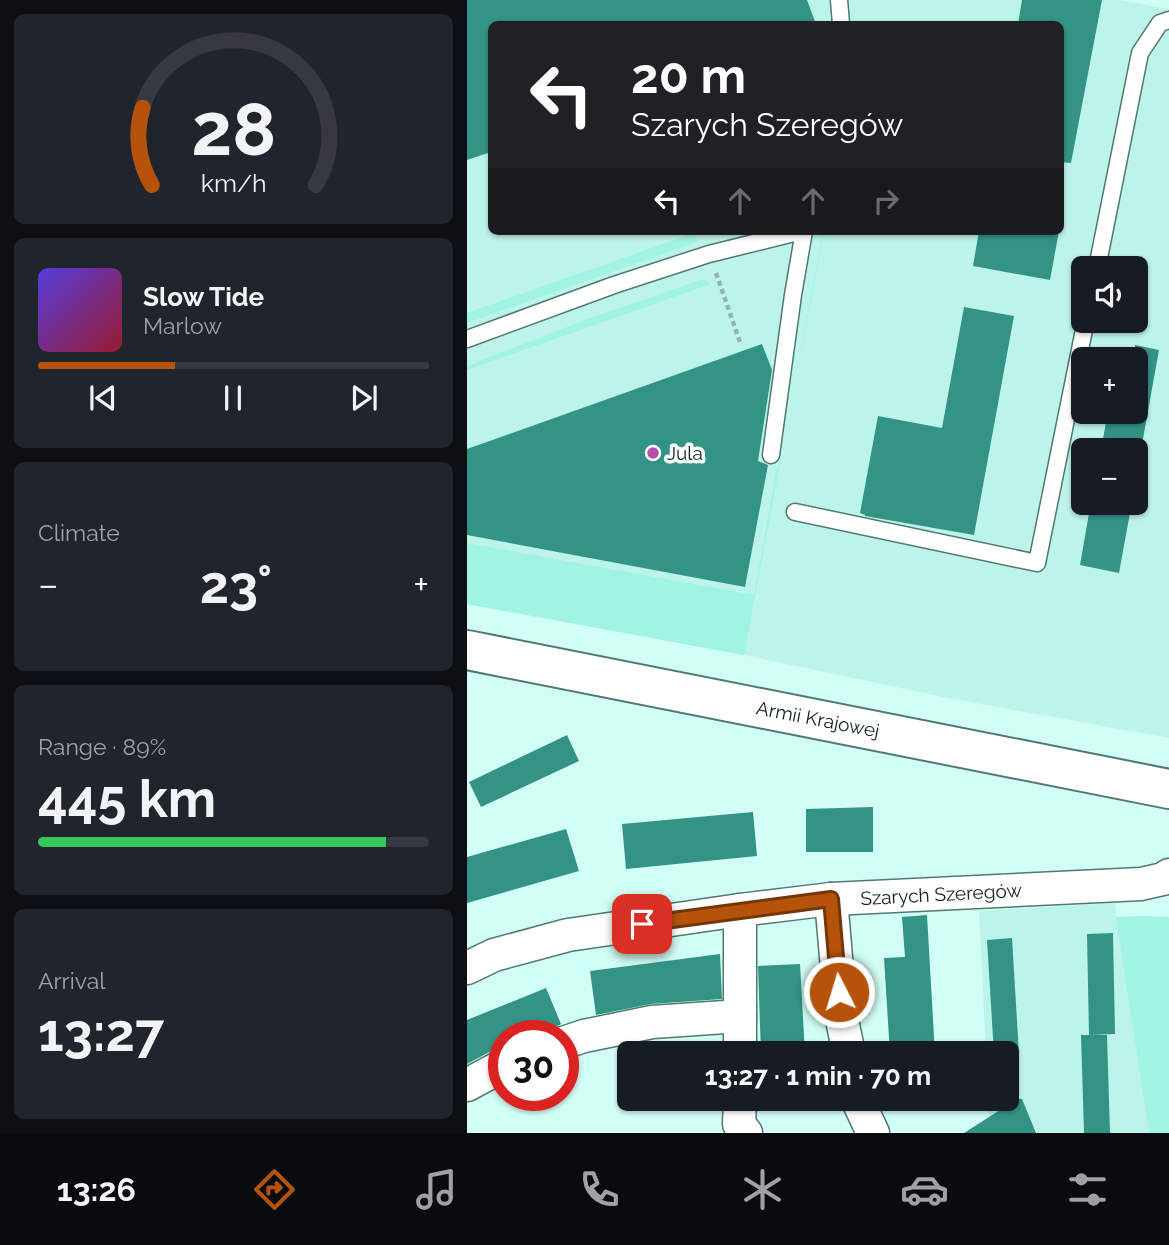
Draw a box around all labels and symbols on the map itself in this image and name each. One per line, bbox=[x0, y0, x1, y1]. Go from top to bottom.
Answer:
place label: Jula bbox=[667, 442, 703, 464]
marker: Jula bbox=[645, 445, 661, 461]
street label: Armii Krajowej bbox=[755, 696, 881, 742]
street label: Szarych Szeregów bbox=[860, 879, 1023, 909]
pin bbox=[612, 894, 672, 954]
position arrow bbox=[802, 955, 876, 1029]
speed limit sign: 30 bbox=[488, 1020, 579, 1111]

